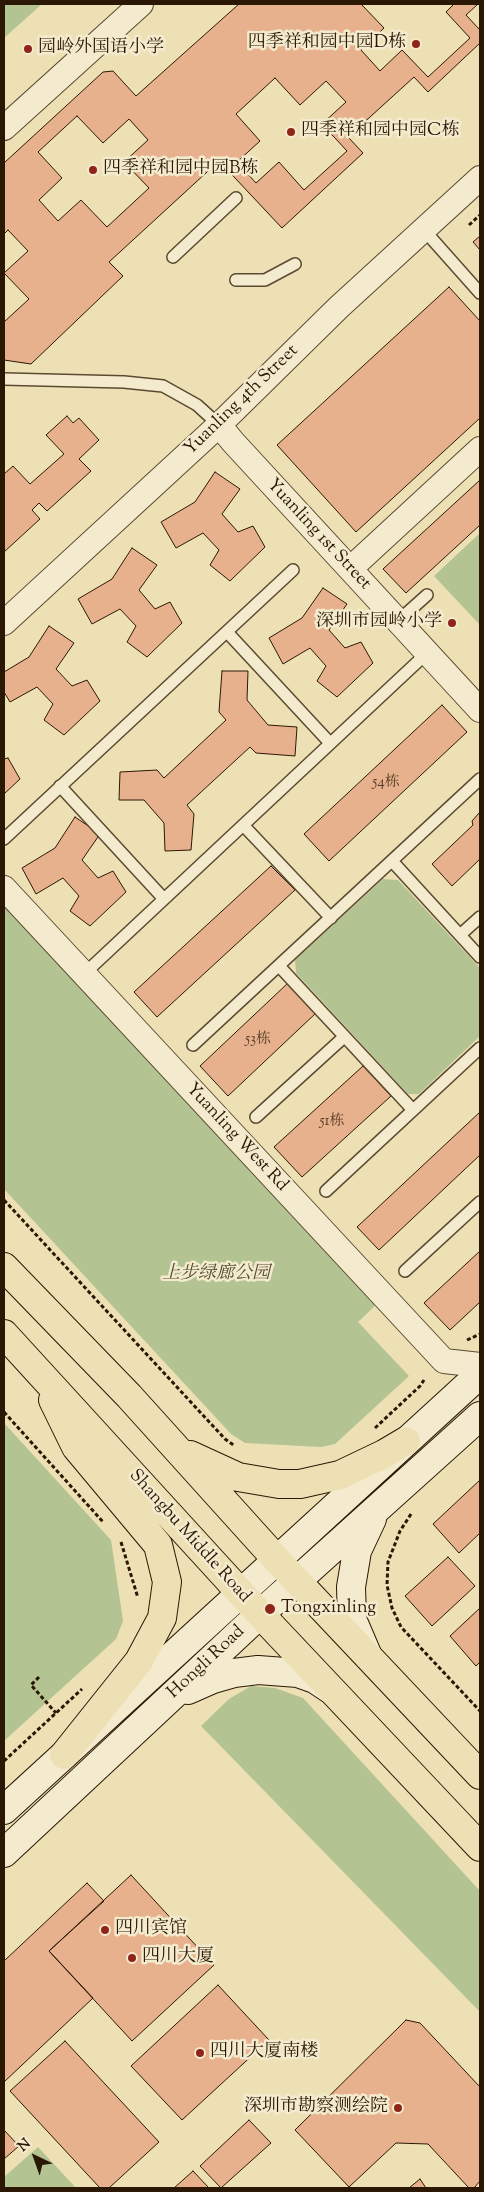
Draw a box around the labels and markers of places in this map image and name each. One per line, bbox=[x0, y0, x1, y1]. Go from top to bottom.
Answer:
place label: 四季祥和园中园D栋 bbox=[248, 33, 406, 55]
place label: 园岭外国语小学 bbox=[38, 38, 164, 60]
marker: 四季祥和园中园D栋 bbox=[410, 38, 422, 50]
marker: 园岭外国语小学 bbox=[22, 43, 34, 55]
place label: 四季祥和园中园C栋 bbox=[301, 121, 460, 143]
marker: 四季祥和园中园C栋 bbox=[285, 126, 297, 138]
place label: 四季祥和园中园B栋 bbox=[103, 159, 258, 181]
marker: 四季祥和园中园B栋 bbox=[87, 164, 99, 176]
place label: 深圳市园岭小学 bbox=[316, 612, 442, 634]
marker: 深圳市园岭小学 bbox=[446, 617, 458, 629]
place label: Tongxinling bbox=[281, 1598, 376, 1620]
marker: Tongxinling bbox=[263, 1602, 277, 1616]
place label: 四川宾馆 bbox=[115, 1919, 187, 1941]
marker: 四川宾馆 bbox=[99, 1924, 111, 1936]
place label: 四川大厦 bbox=[142, 1947, 214, 1969]
marker: 四川大厦 bbox=[126, 1952, 138, 1964]
place label: 四川大厦南楼 bbox=[210, 2042, 318, 2064]
marker: 四川大厦南楼 bbox=[194, 2047, 206, 2059]
place label: 深圳市勘察测绘院 bbox=[244, 2097, 388, 2119]
marker: 深圳市勘察测绘院 bbox=[392, 2102, 404, 2114]

